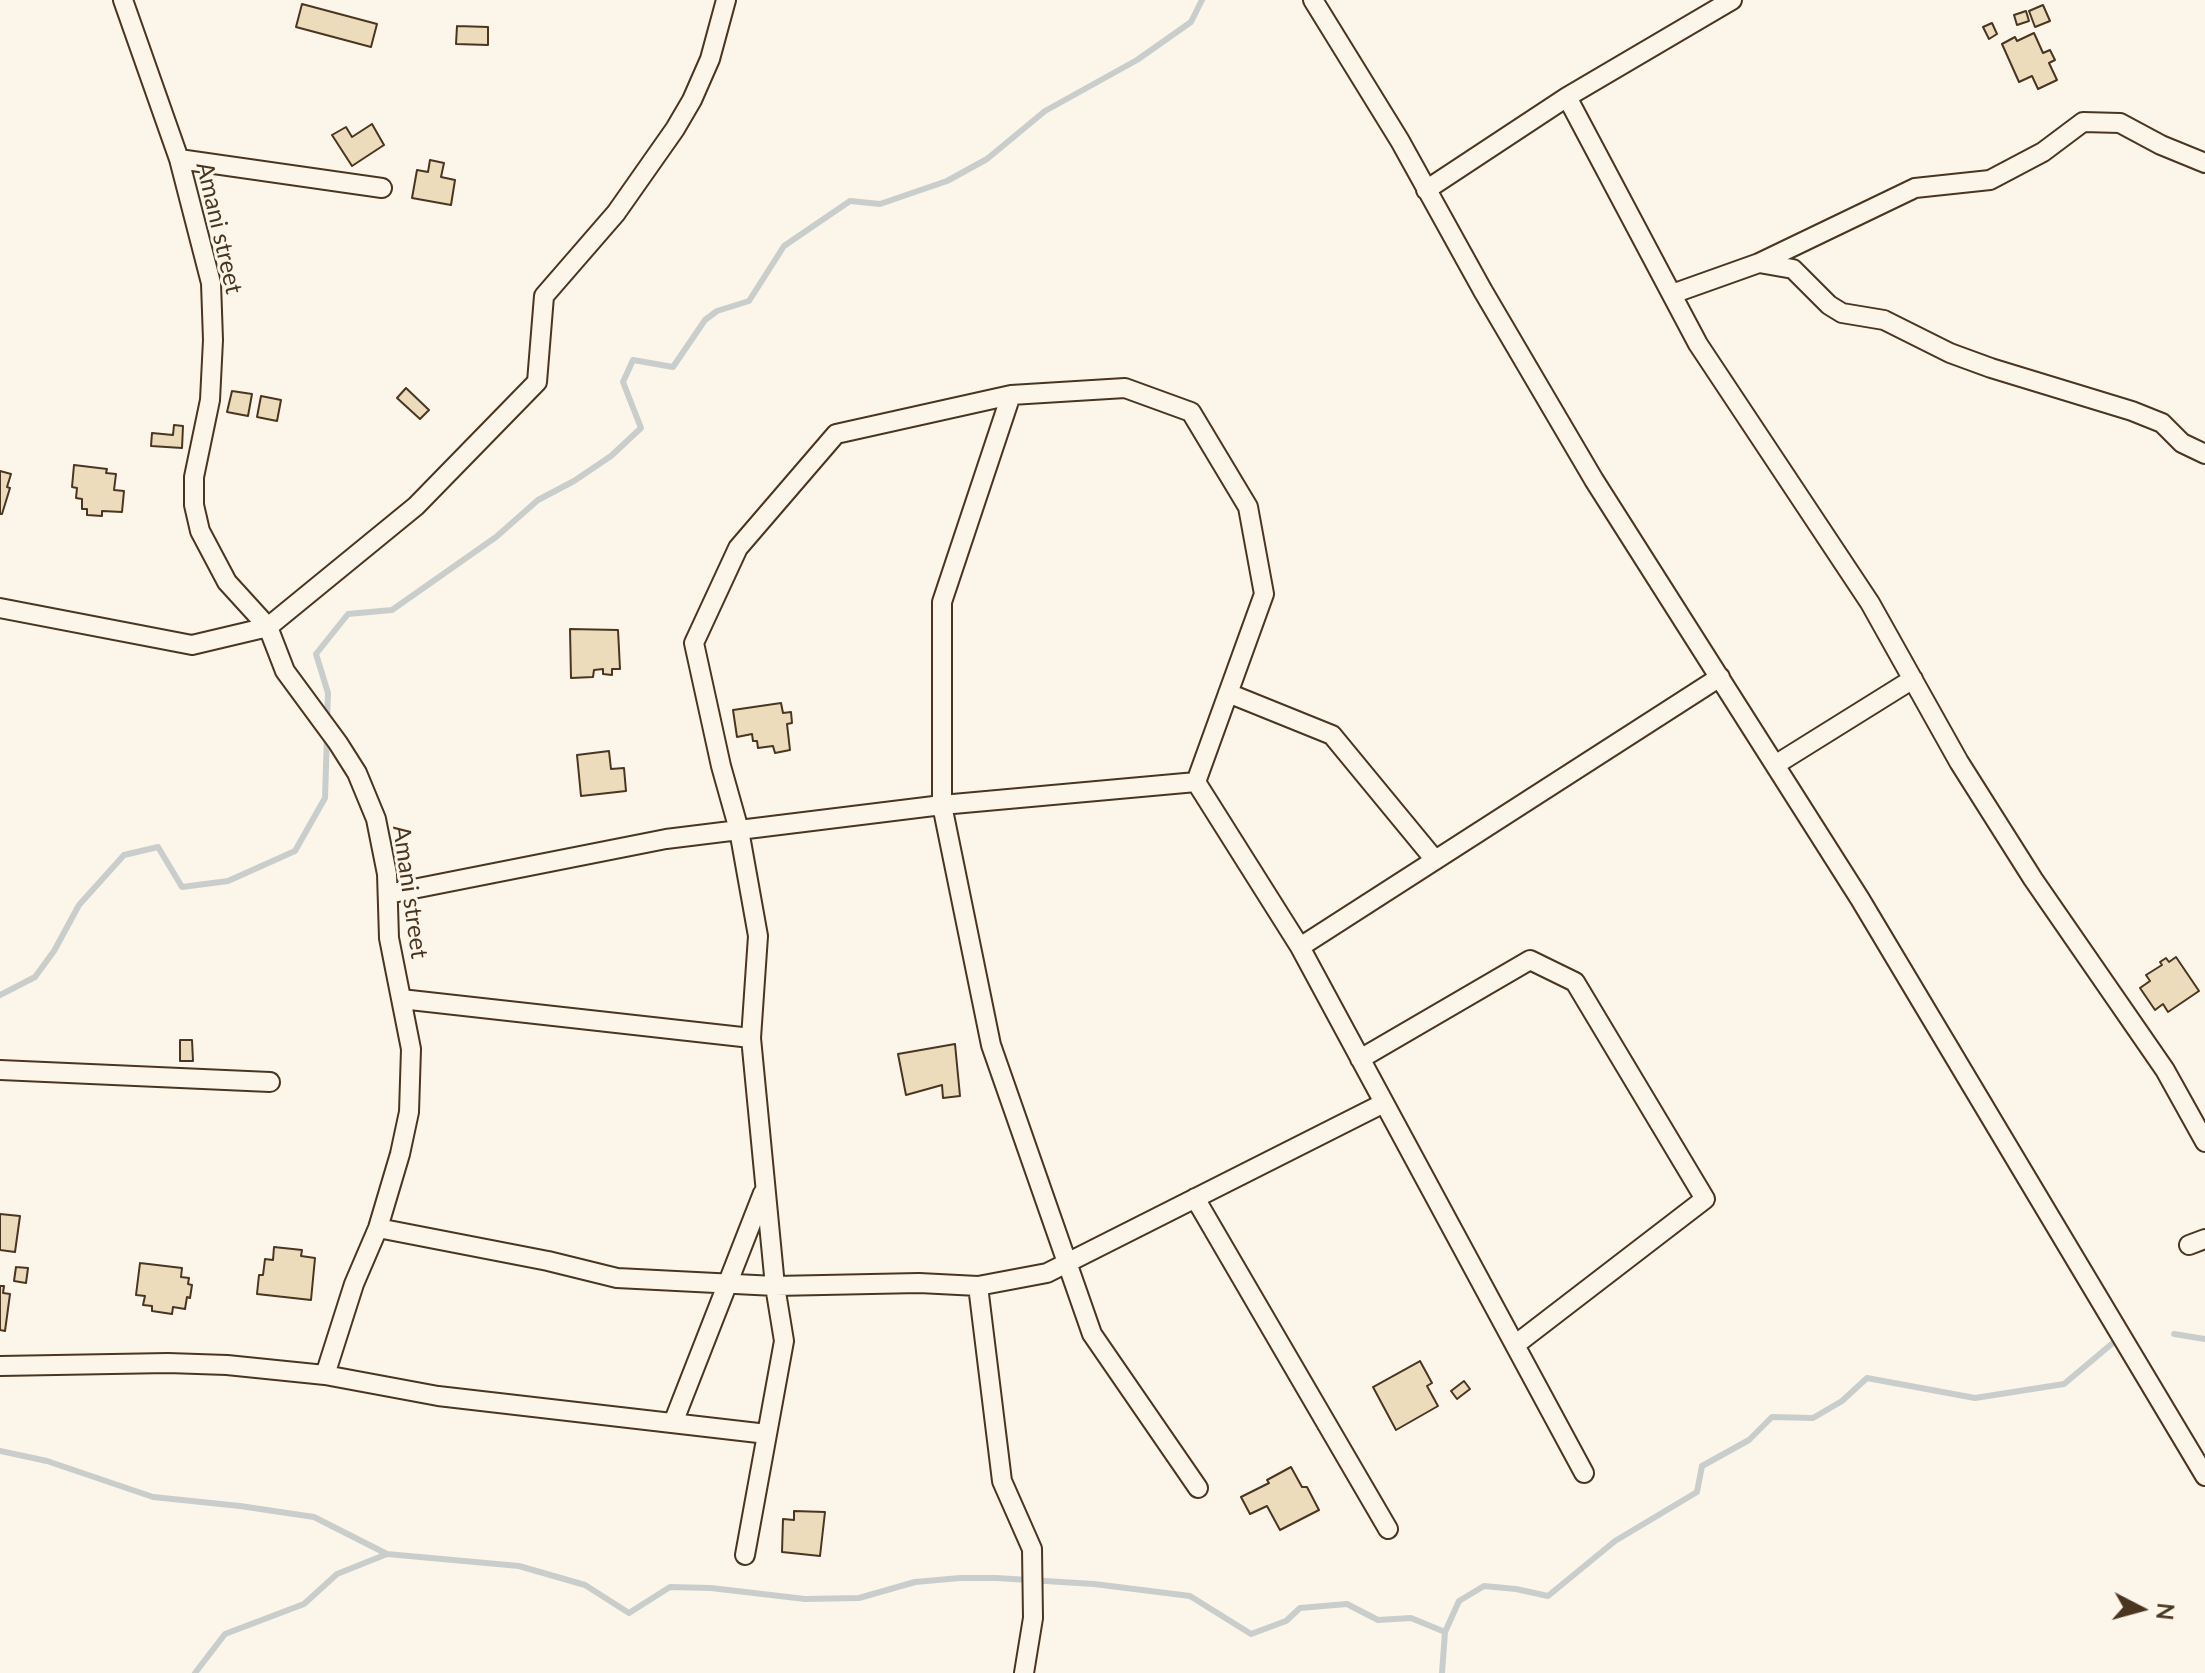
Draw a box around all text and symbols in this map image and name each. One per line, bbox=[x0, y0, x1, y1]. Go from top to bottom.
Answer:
street label: Amani street bbox=[190, 159, 248, 297]
street label: Amani street bbox=[386, 824, 434, 960]
north arrow bbox=[2101, 1569, 2181, 1649]
text: N bbox=[2151, 1602, 2180, 1621]

